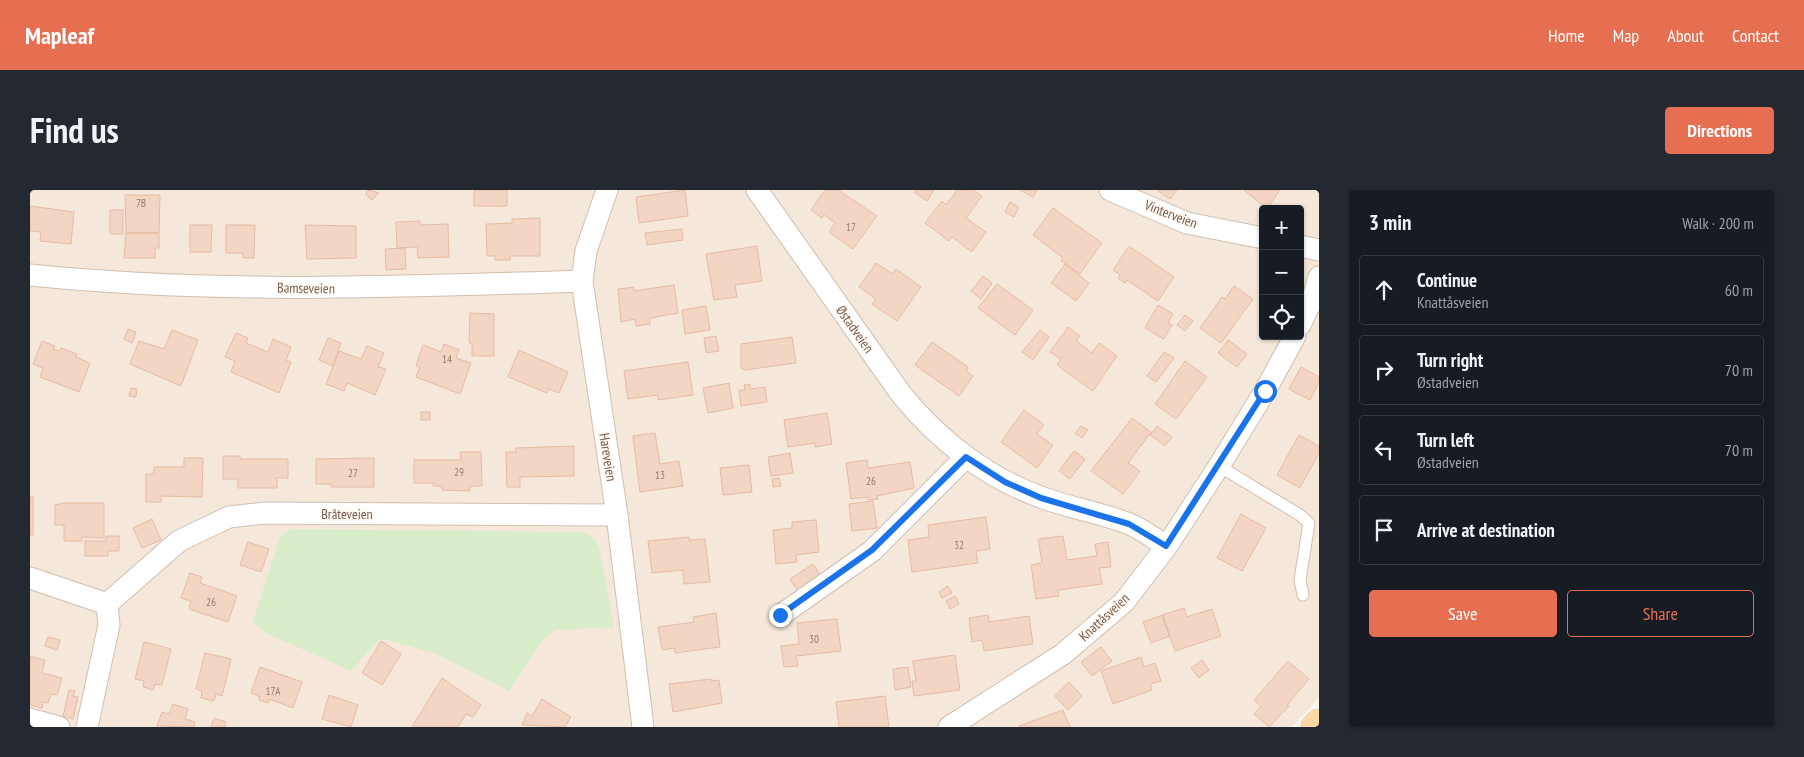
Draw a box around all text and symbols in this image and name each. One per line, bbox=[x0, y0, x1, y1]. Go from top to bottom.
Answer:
text: Mapleaf bbox=[25, 20, 94, 51]
text: Home bbox=[1548, 24, 1585, 47]
text: Map bbox=[1613, 24, 1639, 47]
text: About bbox=[1667, 24, 1704, 47]
text: Contact bbox=[1732, 24, 1779, 47]
text: Find us bbox=[30, 107, 119, 153]
button: Directions bbox=[1665, 107, 1774, 154]
street label: Vinterveien bbox=[1141, 195, 1200, 232]
house number: 7B bbox=[136, 196, 146, 210]
map controls bbox=[1259, 205, 1304, 340]
button: + bbox=[1259, 205, 1304, 250]
text: 3 min bbox=[1369, 209, 1411, 236]
text: Walk · 200 m bbox=[1682, 213, 1754, 233]
house number: 17 bbox=[846, 220, 856, 234]
button: − bbox=[1259, 250, 1304, 295]
text: Continue bbox=[1417, 268, 1477, 292]
icon: ahead bbox=[1370, 276, 1398, 304]
street label: Bamseveien bbox=[277, 278, 335, 298]
text: 60 m bbox=[1725, 280, 1753, 300]
text: Knattåsveien bbox=[1417, 292, 1489, 312]
button: locate bbox=[1259, 295, 1304, 340]
street label: Østadveien bbox=[832, 302, 878, 356]
text: Turn right bbox=[1417, 348, 1483, 372]
house number: 14 bbox=[442, 352, 452, 366]
icon: right bbox=[1370, 356, 1398, 384]
text: 70 m bbox=[1725, 360, 1753, 380]
text: Østadveien bbox=[1417, 372, 1479, 392]
route start bbox=[1254, 380, 1277, 403]
text: Turn left bbox=[1417, 428, 1474, 452]
street label: Hareveien bbox=[595, 432, 621, 482]
icon: left bbox=[1370, 436, 1398, 464]
text: 70 m bbox=[1725, 440, 1753, 460]
text: Østadveien bbox=[1417, 452, 1479, 472]
house number: 29 bbox=[454, 465, 464, 479]
house number: 27 bbox=[348, 466, 358, 480]
house number: 13 bbox=[655, 468, 665, 482]
house number: 26 bbox=[866, 474, 876, 488]
street label: Bråteveien bbox=[321, 505, 373, 523]
icon: arrive bbox=[1370, 516, 1398, 544]
text: Arrive at destination bbox=[1417, 518, 1555, 542]
house number: 32 bbox=[954, 538, 964, 552]
street label: Knattåsveien bbox=[1075, 589, 1133, 645]
button: Save bbox=[1369, 590, 1557, 637]
button: Share bbox=[1567, 590, 1754, 637]
house number: 26 bbox=[206, 595, 216, 609]
route end bbox=[769, 604, 792, 627]
house number: 30 bbox=[809, 632, 819, 646]
house number: 17A bbox=[266, 684, 281, 698]

